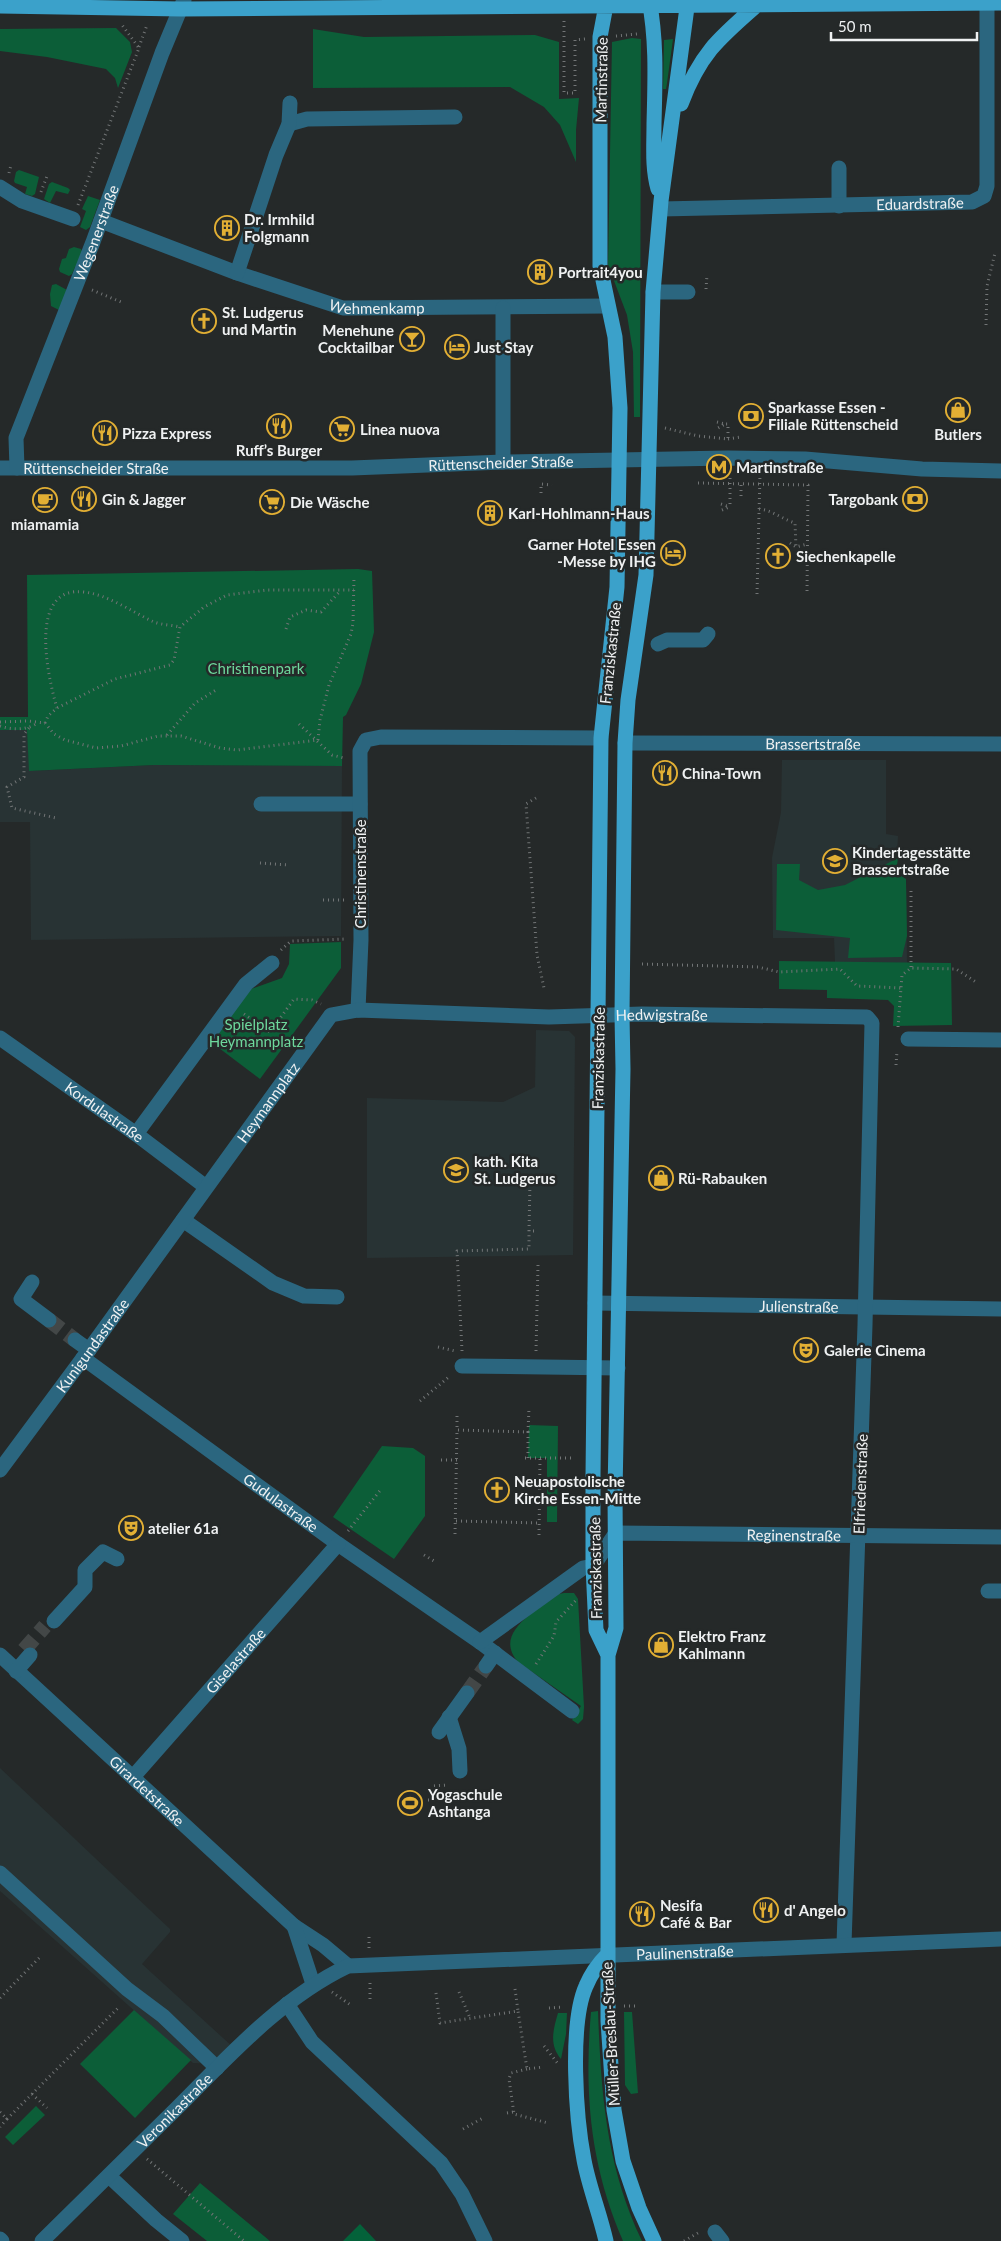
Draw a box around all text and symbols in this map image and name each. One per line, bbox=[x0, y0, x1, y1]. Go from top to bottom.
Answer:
scale bar bbox=[831, 10, 977, 42]
text: 50 m bbox=[838, 17, 872, 35]
street label: Martinstraße bbox=[591, 37, 611, 123]
street label: Wegenerstraße bbox=[70, 182, 122, 284]
street label: Eduardstraße bbox=[876, 193, 964, 213]
place label: Dr. Irmhild Folgmann bbox=[244, 210, 315, 245]
building icon: Dr. Irmhild Folgmann bbox=[214, 215, 240, 241]
building icon: Portrait4you bbox=[527, 259, 553, 285]
place label: Portrait4you bbox=[558, 263, 643, 281]
street label: Wehmenkamp bbox=[327, 295, 425, 317]
place label: St. Ludgerus und Martin bbox=[222, 303, 304, 338]
church icon: St. Ludgerus und Martin bbox=[191, 308, 217, 334]
place label: Menehune Cocktailbar bbox=[318, 321, 394, 356]
bar icon: Menehune Cocktailbar bbox=[399, 326, 425, 352]
hotel icon: Just Stay bbox=[444, 334, 470, 360]
place label: Just Stay bbox=[474, 338, 533, 356]
shop icon: Butlers bbox=[945, 397, 971, 423]
place label: Sparkasse Essen - Filiale Rüttenscheid bbox=[768, 398, 898, 433]
bank icon: Sparkasse Essen - Filiale Rüttenscheid bbox=[738, 403, 764, 429]
restaurant icon: Ruff’s Burger bbox=[266, 413, 292, 439]
supermarket icon: Linea nuova bbox=[329, 416, 355, 442]
restaurant icon: Pizza Express bbox=[92, 420, 118, 446]
place label: Linea nuova bbox=[360, 420, 440, 438]
place label: Pizza Express bbox=[122, 424, 212, 442]
place label: Butlers bbox=[934, 425, 982, 443]
place label: Ruff’s Burger bbox=[236, 441, 323, 459]
street label: Rüttenscheider Straße bbox=[428, 452, 574, 474]
metro station icon: Martinstraße bbox=[706, 454, 732, 480]
place label: Martinstraße bbox=[736, 458, 824, 476]
street label: Rüttenscheider Straße bbox=[23, 459, 169, 477]
restaurant icon: Gin & Jagger bbox=[71, 486, 97, 512]
bank icon: Targobank bbox=[902, 486, 928, 512]
cafe icon: miamamia bbox=[32, 487, 58, 513]
supermarket icon: Die Wäsche bbox=[259, 489, 285, 515]
place label: Gin & Jagger bbox=[102, 490, 186, 508]
place label: Targobank bbox=[829, 490, 899, 508]
place label: Die Wäsche bbox=[290, 493, 369, 511]
building icon: Karl-Hohlmann-Haus bbox=[477, 500, 503, 526]
place label: Karl-Hohlmann-Haus bbox=[508, 504, 650, 522]
place label: miamamia bbox=[11, 515, 79, 533]
place label: Garner Hotel Essen -Messe by IHG bbox=[528, 535, 656, 570]
hotel icon: Garner Hotel Essen -Messe by IHG bbox=[660, 540, 686, 566]
church icon: Siechenkapelle bbox=[765, 543, 791, 569]
place label: Siechenkapelle bbox=[796, 547, 896, 565]
street label: Franziskastraße bbox=[596, 601, 624, 705]
park label: Christinenpark bbox=[208, 659, 305, 677]
street label: Brassertstraße bbox=[765, 734, 861, 753]
restaurant icon: China-Town bbox=[652, 760, 678, 786]
place label: China-Town bbox=[682, 764, 761, 782]
street label: Christinenstraße bbox=[351, 819, 369, 929]
place label: Kindertagesstätte Brassertstraße bbox=[852, 843, 970, 878]
school or university icon: Kindertagesstätte Brassertstraße bbox=[822, 848, 848, 874]
street label: Hedwigstraße bbox=[615, 1005, 708, 1024]
street label: Franziskastraße bbox=[588, 1007, 608, 1109]
park label: Spielplatz Heymannplatz bbox=[209, 1015, 304, 1050]
street label: Heymannplatz bbox=[233, 1058, 303, 1146]
street label: Kordulastraße bbox=[62, 1078, 148, 1146]
place label: kath. Kita St. Ludgerus bbox=[474, 1152, 556, 1187]
school or university icon: kath. Kita St. Ludgerus bbox=[443, 1157, 469, 1183]
shop icon: Rü-Rabauken bbox=[648, 1165, 674, 1191]
place label: Rü-Rabauken bbox=[678, 1169, 767, 1187]
street label: Kunigundastraße bbox=[52, 1295, 132, 1396]
street label: Julienstraße bbox=[759, 1296, 839, 1316]
theatre icon: Galerie Cinema bbox=[793, 1337, 819, 1363]
place label: Galerie Cinema bbox=[824, 1341, 926, 1359]
street label: Elfriedenstraße bbox=[849, 1433, 871, 1534]
street label: Gudulastraße bbox=[240, 1469, 322, 1536]
place label: Neuapostolische Kirche Essen-Mitte bbox=[514, 1472, 641, 1507]
church icon: Neuapostolische Kirche Essen-Mitte bbox=[484, 1477, 510, 1503]
theatre icon: atelier 61a bbox=[118, 1515, 144, 1541]
street label: Franziskastraße bbox=[585, 1517, 605, 1619]
place label: atelier 61a bbox=[148, 1519, 219, 1537]
street label: Reginenstraße bbox=[747, 1525, 841, 1544]
street label: Giselastraße bbox=[202, 1624, 269, 1697]
place label: Elektro Franz Kahlmann bbox=[678, 1627, 766, 1662]
shop icon: Elektro Franz Kahlmann bbox=[648, 1632, 674, 1658]
street label: Girardetstraße bbox=[106, 1752, 188, 1830]
place label: Yogaschule Ashtanga bbox=[427, 1785, 503, 1820]
sports icon: Yogaschule Ashtanga bbox=[397, 1790, 423, 1816]
place label: Nesifa Café & Bar bbox=[660, 1896, 732, 1931]
restaurant icon: d' Angelo bbox=[753, 1897, 779, 1923]
restaurant icon: Nesifa Café & Bar bbox=[629, 1901, 655, 1927]
place label: d' Angelo bbox=[784, 1901, 846, 1919]
street label: Paulinenstraße bbox=[636, 1941, 734, 1963]
street label: Müller-Breslau-Straße bbox=[597, 1961, 623, 2107]
street label: Veronikastraße bbox=[133, 2069, 216, 2152]

